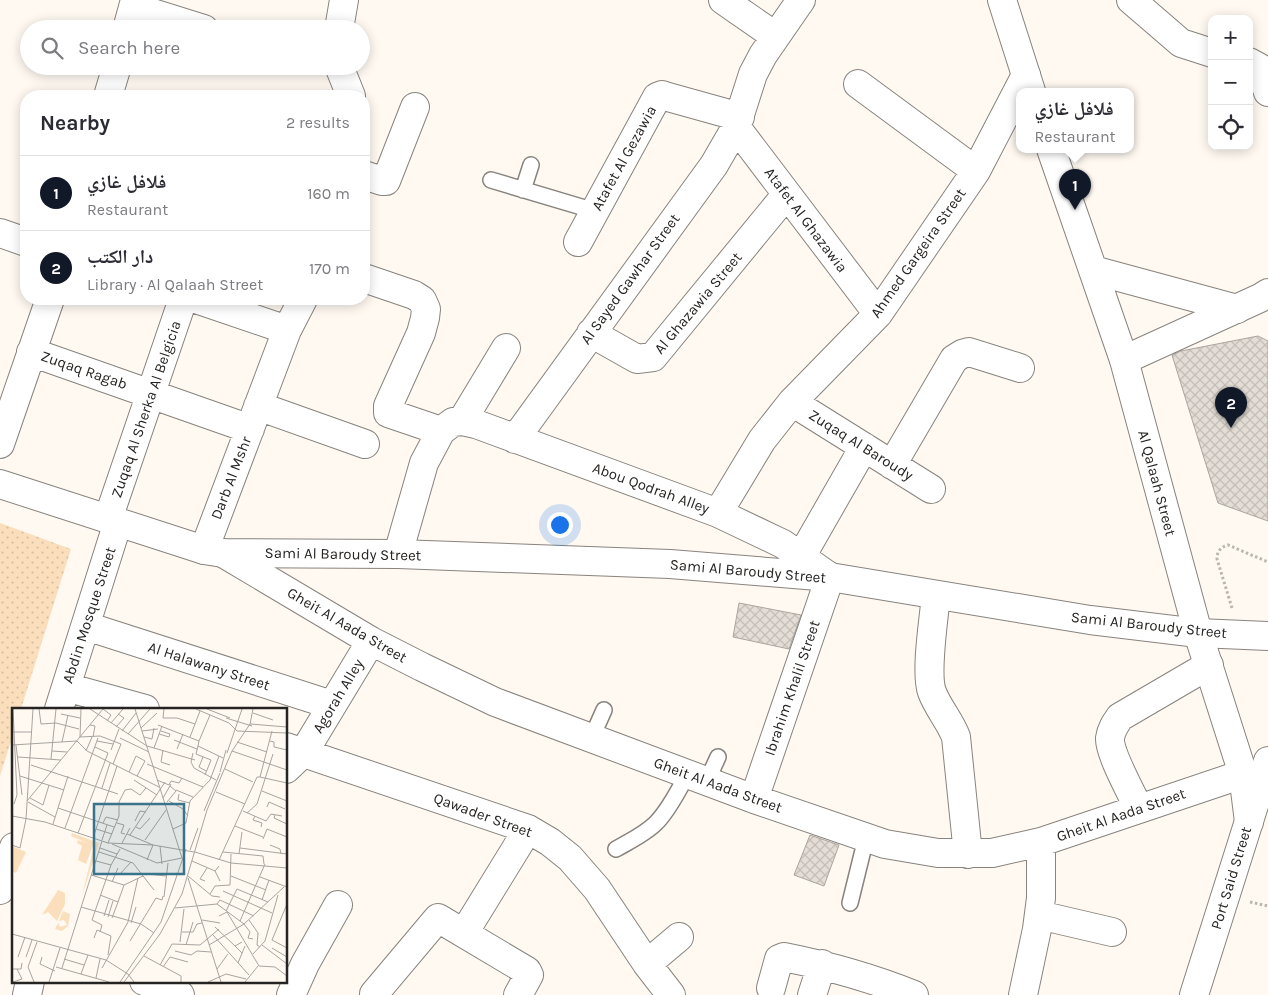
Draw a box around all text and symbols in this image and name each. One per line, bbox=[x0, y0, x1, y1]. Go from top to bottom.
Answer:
map controls bbox=[1208, 15, 1253, 150]
button: + bbox=[1208, 15, 1253, 60]
search box bbox=[20, 20, 370, 75]
icon: search bbox=[38, 34, 66, 62]
text: Search here bbox=[78, 37, 180, 59]
button: − bbox=[1208, 60, 1253, 105]
popup bbox=[1016, 88, 1134, 153]
text: فلافل غازي bbox=[1034, 98, 1114, 120]
street label: Atafet Al Gezawia bbox=[588, 102, 660, 214]
button: locate bbox=[1208, 105, 1253, 150]
text: Nearby bbox=[40, 111, 110, 135]
text: 2 results bbox=[286, 113, 350, 132]
text: Restaurant bbox=[1034, 127, 1116, 146]
street label: Atafet Al Ghazawia bbox=[761, 164, 851, 276]
pin: 1 bbox=[1059, 169, 1091, 210]
text: فلافل غازي bbox=[87, 171, 166, 193]
text: 1 bbox=[53, 184, 59, 203]
text: 160 m bbox=[307, 184, 350, 203]
street label: Ahmed Gargeira Street bbox=[866, 184, 970, 321]
text: Restaurant bbox=[87, 200, 168, 219]
street label: Al Sayed Gawhar Street bbox=[577, 210, 684, 348]
text: دار الكتب bbox=[87, 246, 153, 268]
street label: Al Ghazawia Street bbox=[650, 248, 746, 357]
text: 2 bbox=[51, 259, 61, 278]
text: 170 m bbox=[309, 259, 350, 278]
text: Library · Al Qalaah Street bbox=[87, 275, 263, 294]
street label: Zuqaq Al Sherka Al Belgicia bbox=[107, 318, 185, 500]
street label: Zuqaq Ragab bbox=[38, 347, 130, 393]
pin: 2 bbox=[1215, 387, 1247, 428]
street label: Zuqaq Al Baroudy bbox=[805, 406, 917, 484]
street label: Al Qalaah Street bbox=[1134, 428, 1180, 538]
street label: Darb Al Mshr bbox=[207, 433, 255, 522]
street label: Abou Qodrah Alley bbox=[590, 458, 712, 518]
your location bbox=[547, 512, 573, 538]
street label: Abdin Mosque Street bbox=[58, 544, 120, 686]
street label: Sami Al Baroudy Street bbox=[265, 544, 422, 564]
street label: Sami Al Baroudy Street bbox=[669, 555, 827, 587]
street label: Gheit Al Aada Street bbox=[284, 583, 410, 667]
street label: Sami Al Baroudy Street bbox=[1070, 608, 1228, 642]
street label: Ibrahim Khalil Street bbox=[760, 618, 824, 758]
street label: Al Halawany Street bbox=[146, 638, 273, 694]
street label: Agorah Alley bbox=[309, 656, 367, 736]
inset map bbox=[12, 708, 288, 982]
street label: Gheit Al Aada Street bbox=[651, 753, 785, 817]
street label: Gheit Al Aada Street bbox=[1054, 784, 1188, 846]
street label: Qawader Street bbox=[431, 789, 535, 841]
street label: Port Said Street bbox=[1207, 824, 1255, 932]

